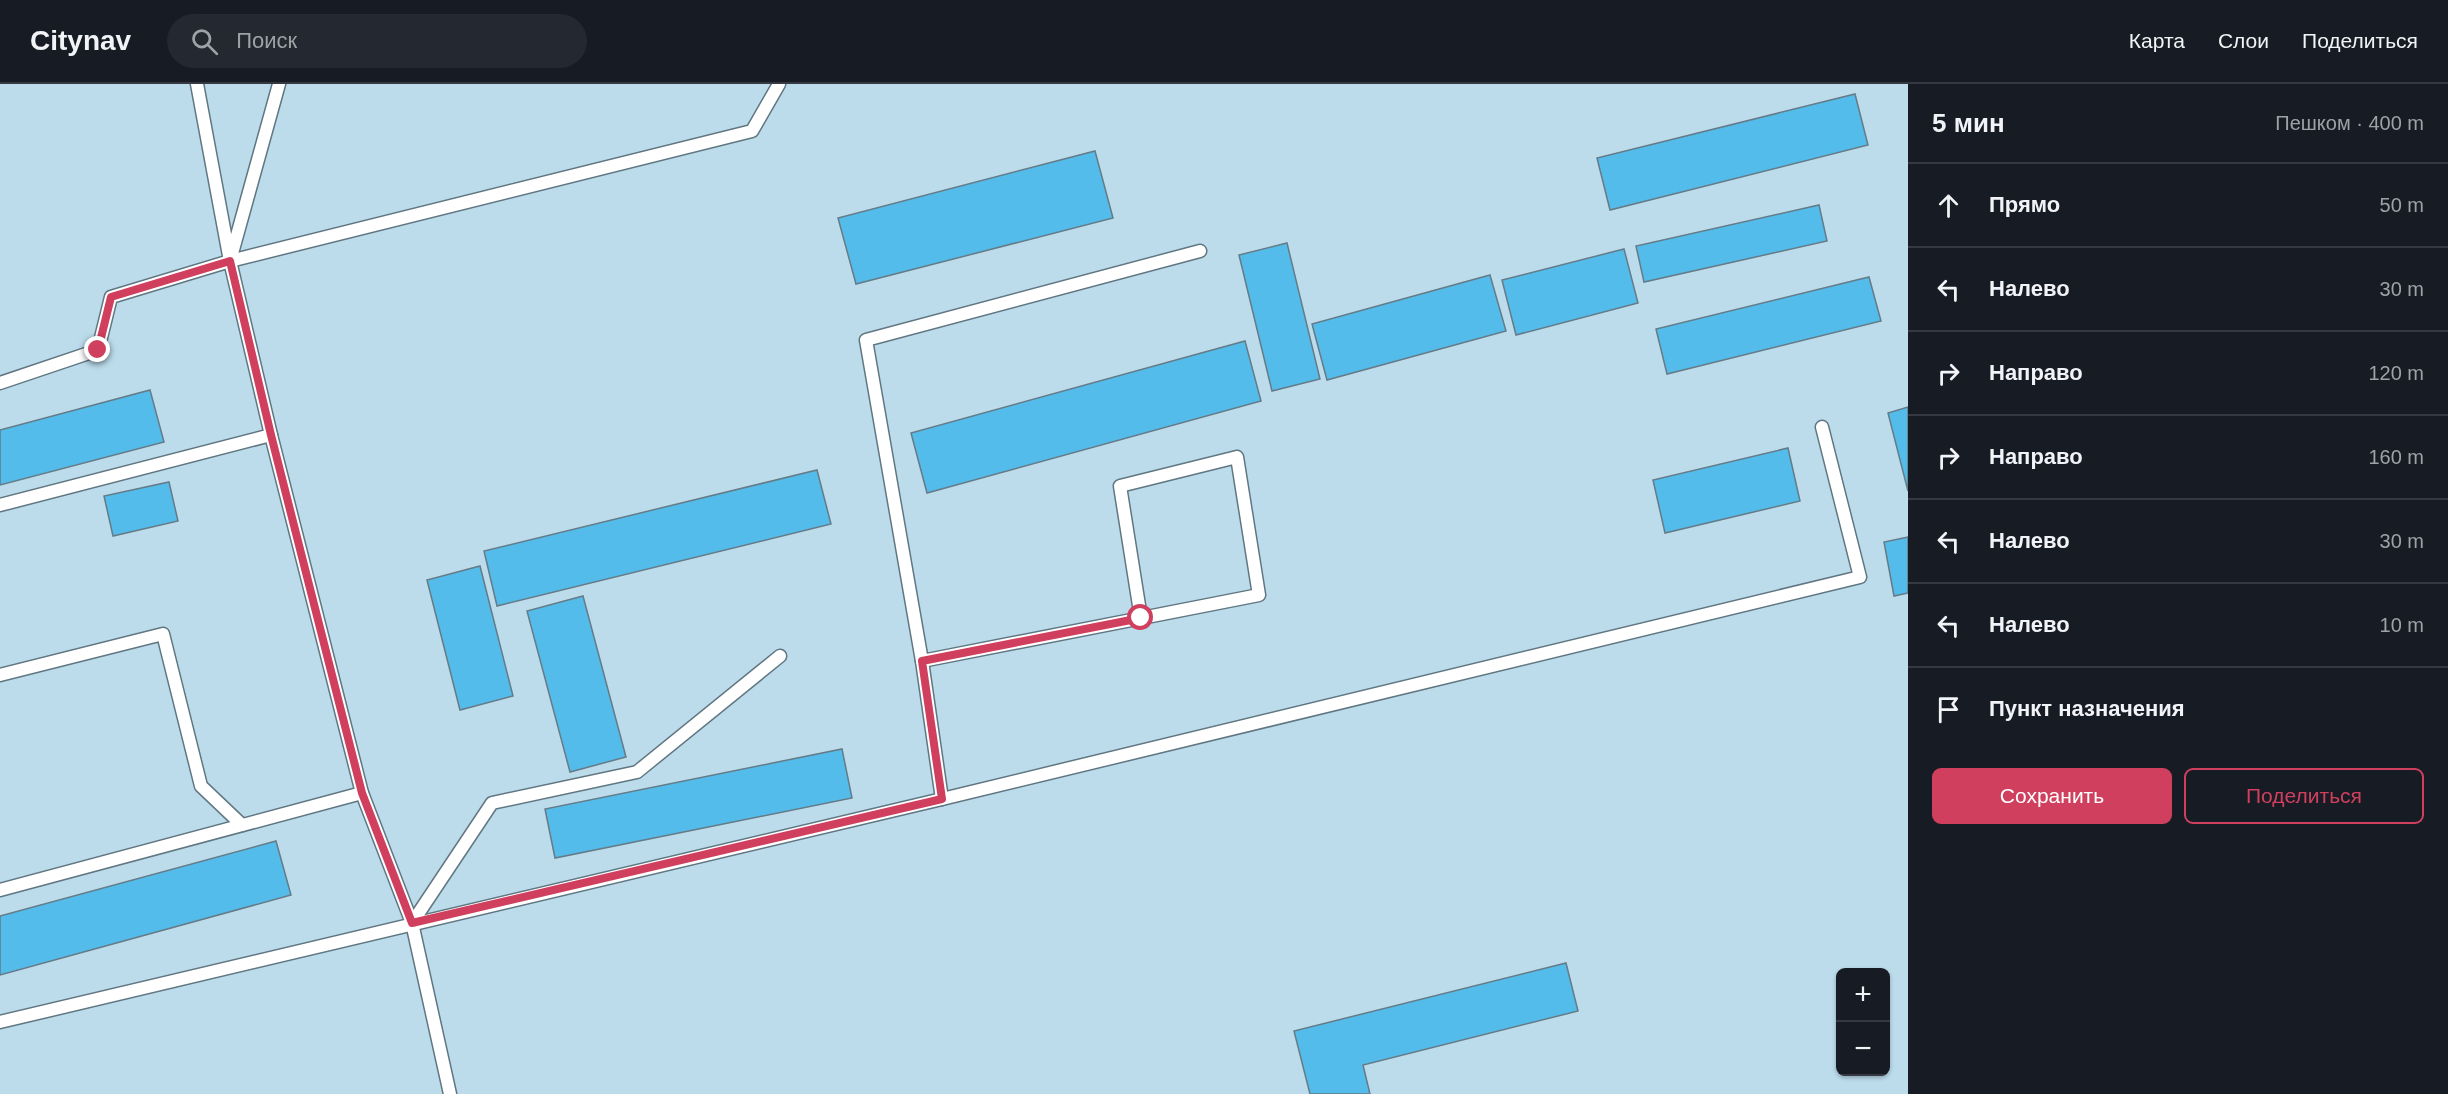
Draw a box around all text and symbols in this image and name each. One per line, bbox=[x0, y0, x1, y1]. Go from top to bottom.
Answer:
search box bbox=[167, 14, 587, 68]
text: Citynav bbox=[30, 25, 131, 56]
icon: search bbox=[188, 25, 221, 58]
text: Поиск bbox=[236, 28, 297, 53]
text: Карта bbox=[2129, 29, 2185, 52]
text: Слои bbox=[2218, 29, 2269, 52]
text: Поделиться bbox=[2302, 29, 2418, 52]
text: 5 мин bbox=[1932, 108, 2005, 138]
text: Пешком · 400 m bbox=[2275, 112, 2424, 134]
icon: ahead bbox=[1932, 189, 1965, 222]
text: Прямо bbox=[1989, 192, 2060, 217]
text: 50 m bbox=[2380, 194, 2424, 216]
icon: left bbox=[1932, 273, 1965, 306]
text: Налево bbox=[1989, 276, 2070, 301]
text: 30 m bbox=[2380, 278, 2424, 300]
route end bbox=[84, 336, 110, 362]
icon: right bbox=[1932, 357, 1965, 390]
text: Направо bbox=[1989, 360, 2083, 385]
text: 120 m bbox=[2368, 362, 2424, 384]
icon: right bbox=[1932, 441, 1965, 474]
text: Направо bbox=[1989, 444, 2083, 469]
text: 160 m bbox=[2368, 446, 2424, 468]
icon: left bbox=[1932, 525, 1965, 558]
text: Налево bbox=[1989, 528, 2070, 553]
text: 30 m bbox=[2380, 530, 2424, 552]
route start bbox=[1127, 604, 1153, 630]
icon: left bbox=[1932, 609, 1965, 642]
text: Налево bbox=[1989, 612, 2070, 637]
text: 10 m bbox=[2380, 614, 2424, 636]
icon: arrive bbox=[1932, 693, 1965, 726]
text: Пункт назначения bbox=[1989, 696, 2185, 721]
button: Сохранить bbox=[1932, 768, 2172, 824]
button: Поделиться bbox=[2184, 768, 2424, 824]
map controls bbox=[1836, 968, 1890, 1076]
button: + bbox=[1836, 968, 1890, 1022]
button: − bbox=[1836, 1022, 1890, 1076]

